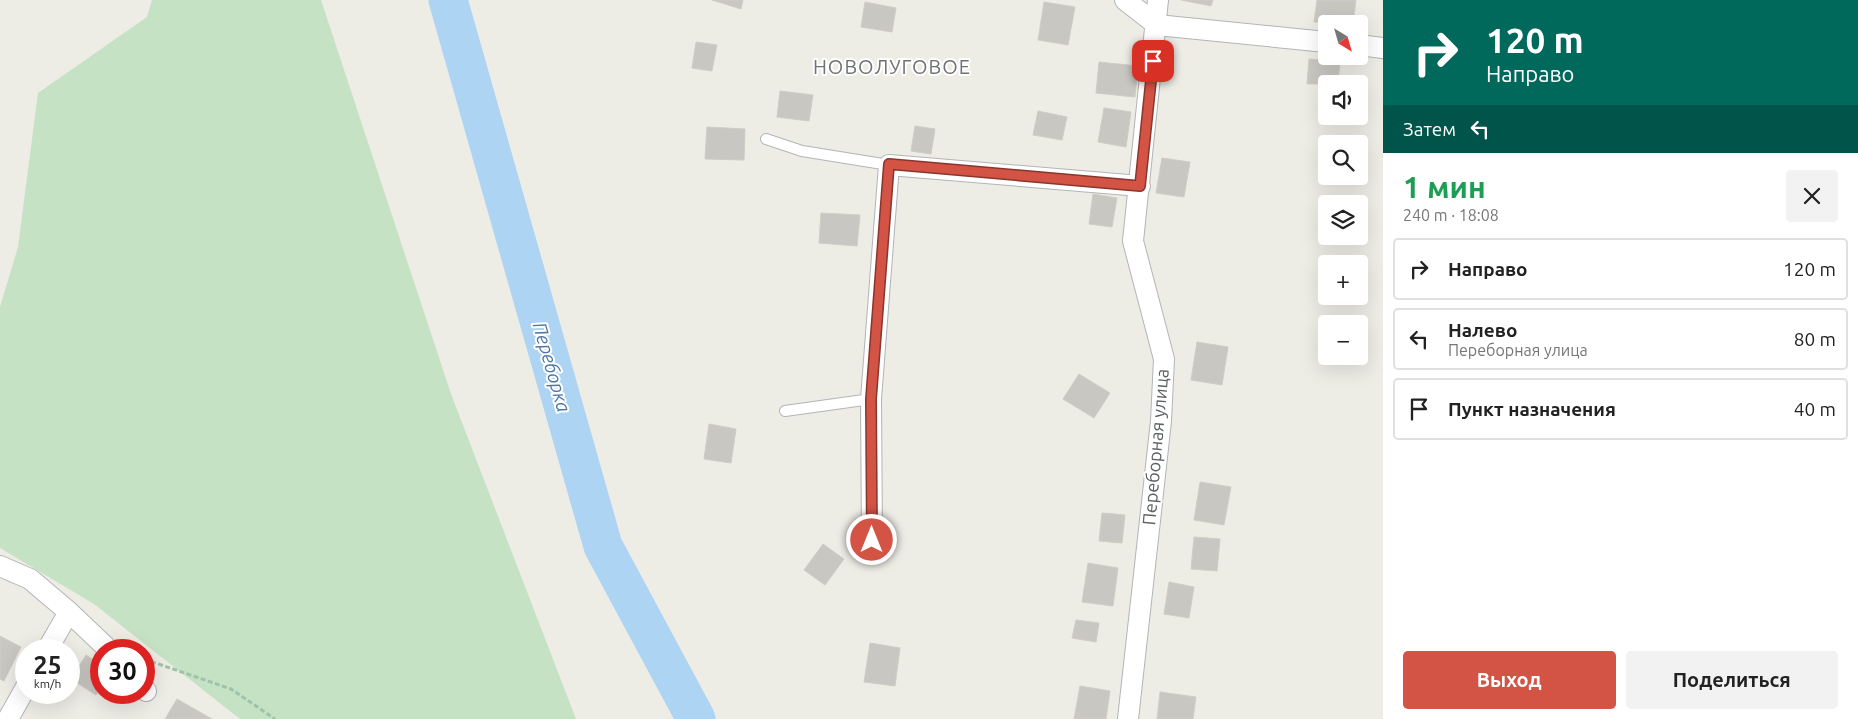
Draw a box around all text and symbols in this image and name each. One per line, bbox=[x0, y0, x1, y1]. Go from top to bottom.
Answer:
north arrow bbox=[1318, 15, 1368, 65]
map controls bbox=[1318, 15, 1368, 365]
icon: right bbox=[1403, 20, 1468, 85]
text: 120 m bbox=[1486, 20, 1584, 60]
pin bbox=[1132, 40, 1174, 82]
icon: arrive bbox=[1139, 47, 1167, 75]
district label: НОВОЛУГОВОЕ bbox=[813, 55, 971, 78]
text: Направо bbox=[1486, 61, 1574, 86]
button: sound bbox=[1318, 75, 1368, 125]
icon: left bbox=[1466, 115, 1494, 143]
text: Затем bbox=[1403, 118, 1456, 140]
button: search bbox=[1318, 135, 1368, 185]
text: 1 мин bbox=[1403, 170, 1486, 204]
button: close bbox=[1786, 170, 1838, 222]
button: layers bbox=[1318, 195, 1368, 245]
text: 240 m · 18:08 bbox=[1403, 206, 1499, 224]
button: + bbox=[1318, 255, 1368, 305]
icon: right bbox=[1405, 255, 1433, 283]
text: Направо bbox=[1448, 258, 1528, 280]
text: 120 m bbox=[1783, 258, 1836, 280]
button: − bbox=[1318, 315, 1368, 365]
text: Налево bbox=[1448, 319, 1517, 341]
water label: Переборка bbox=[529, 320, 575, 414]
icon: left bbox=[1405, 325, 1433, 353]
text: 80 m bbox=[1794, 328, 1836, 350]
text: Переборная улица bbox=[1448, 341, 1588, 359]
street label: Переборная улица bbox=[1138, 368, 1172, 526]
icon: arrive bbox=[1405, 395, 1433, 423]
text: Пункт назначения bbox=[1448, 398, 1616, 420]
text: 40 m bbox=[1794, 398, 1836, 420]
position arrow bbox=[845, 513, 897, 565]
speed limit sign: 30 bbox=[90, 639, 155, 704]
text: 25 bbox=[33, 651, 62, 679]
button: Выход bbox=[1403, 651, 1616, 709]
button: Поделиться bbox=[1626, 651, 1838, 709]
text: km/h bbox=[34, 677, 61, 690]

